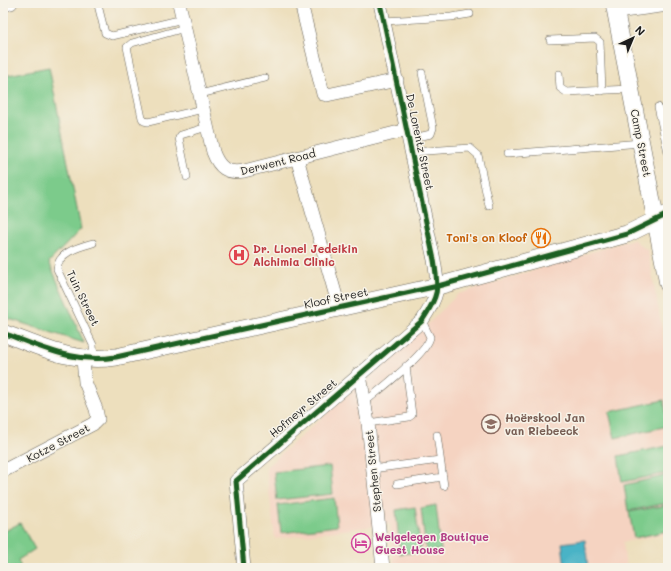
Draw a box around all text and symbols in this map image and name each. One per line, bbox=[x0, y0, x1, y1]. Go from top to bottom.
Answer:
north arrow bbox=[613, 18, 653, 58]
text: N bbox=[632, 22, 649, 39]
street label: De Lorentz Street bbox=[403, 92, 438, 192]
street label: Camp Street bbox=[628, 108, 655, 178]
street label: Derwent Road bbox=[239, 145, 317, 178]
restaurant icon: Toni's on Kloof bbox=[530, 227, 552, 249]
place label: Toni's on Kloof bbox=[446, 230, 527, 245]
place label: Dr. Lionel Jedeikin Alchimia Clinic bbox=[253, 241, 358, 269]
hospital icon: Dr. Lionel Jedeikin Alchimia Clinic bbox=[228, 244, 250, 266]
street label: Tuin Street bbox=[64, 267, 103, 328]
street label: Kloof Street bbox=[302, 283, 370, 312]
street label: Hofmeyr Street bbox=[266, 375, 340, 440]
place label: Hoërskool Jan van Riebeeck bbox=[505, 410, 585, 438]
school or university icon: Hoërskool Jan van Riebeeck bbox=[480, 413, 502, 435]
street label: Kotze Street bbox=[24, 420, 92, 465]
street label: Stephen Street bbox=[361, 429, 384, 513]
place label: Welgelegen Boutique Guest House bbox=[375, 529, 489, 557]
hotel icon: Welgelegen Boutique Guest House bbox=[350, 532, 372, 554]

